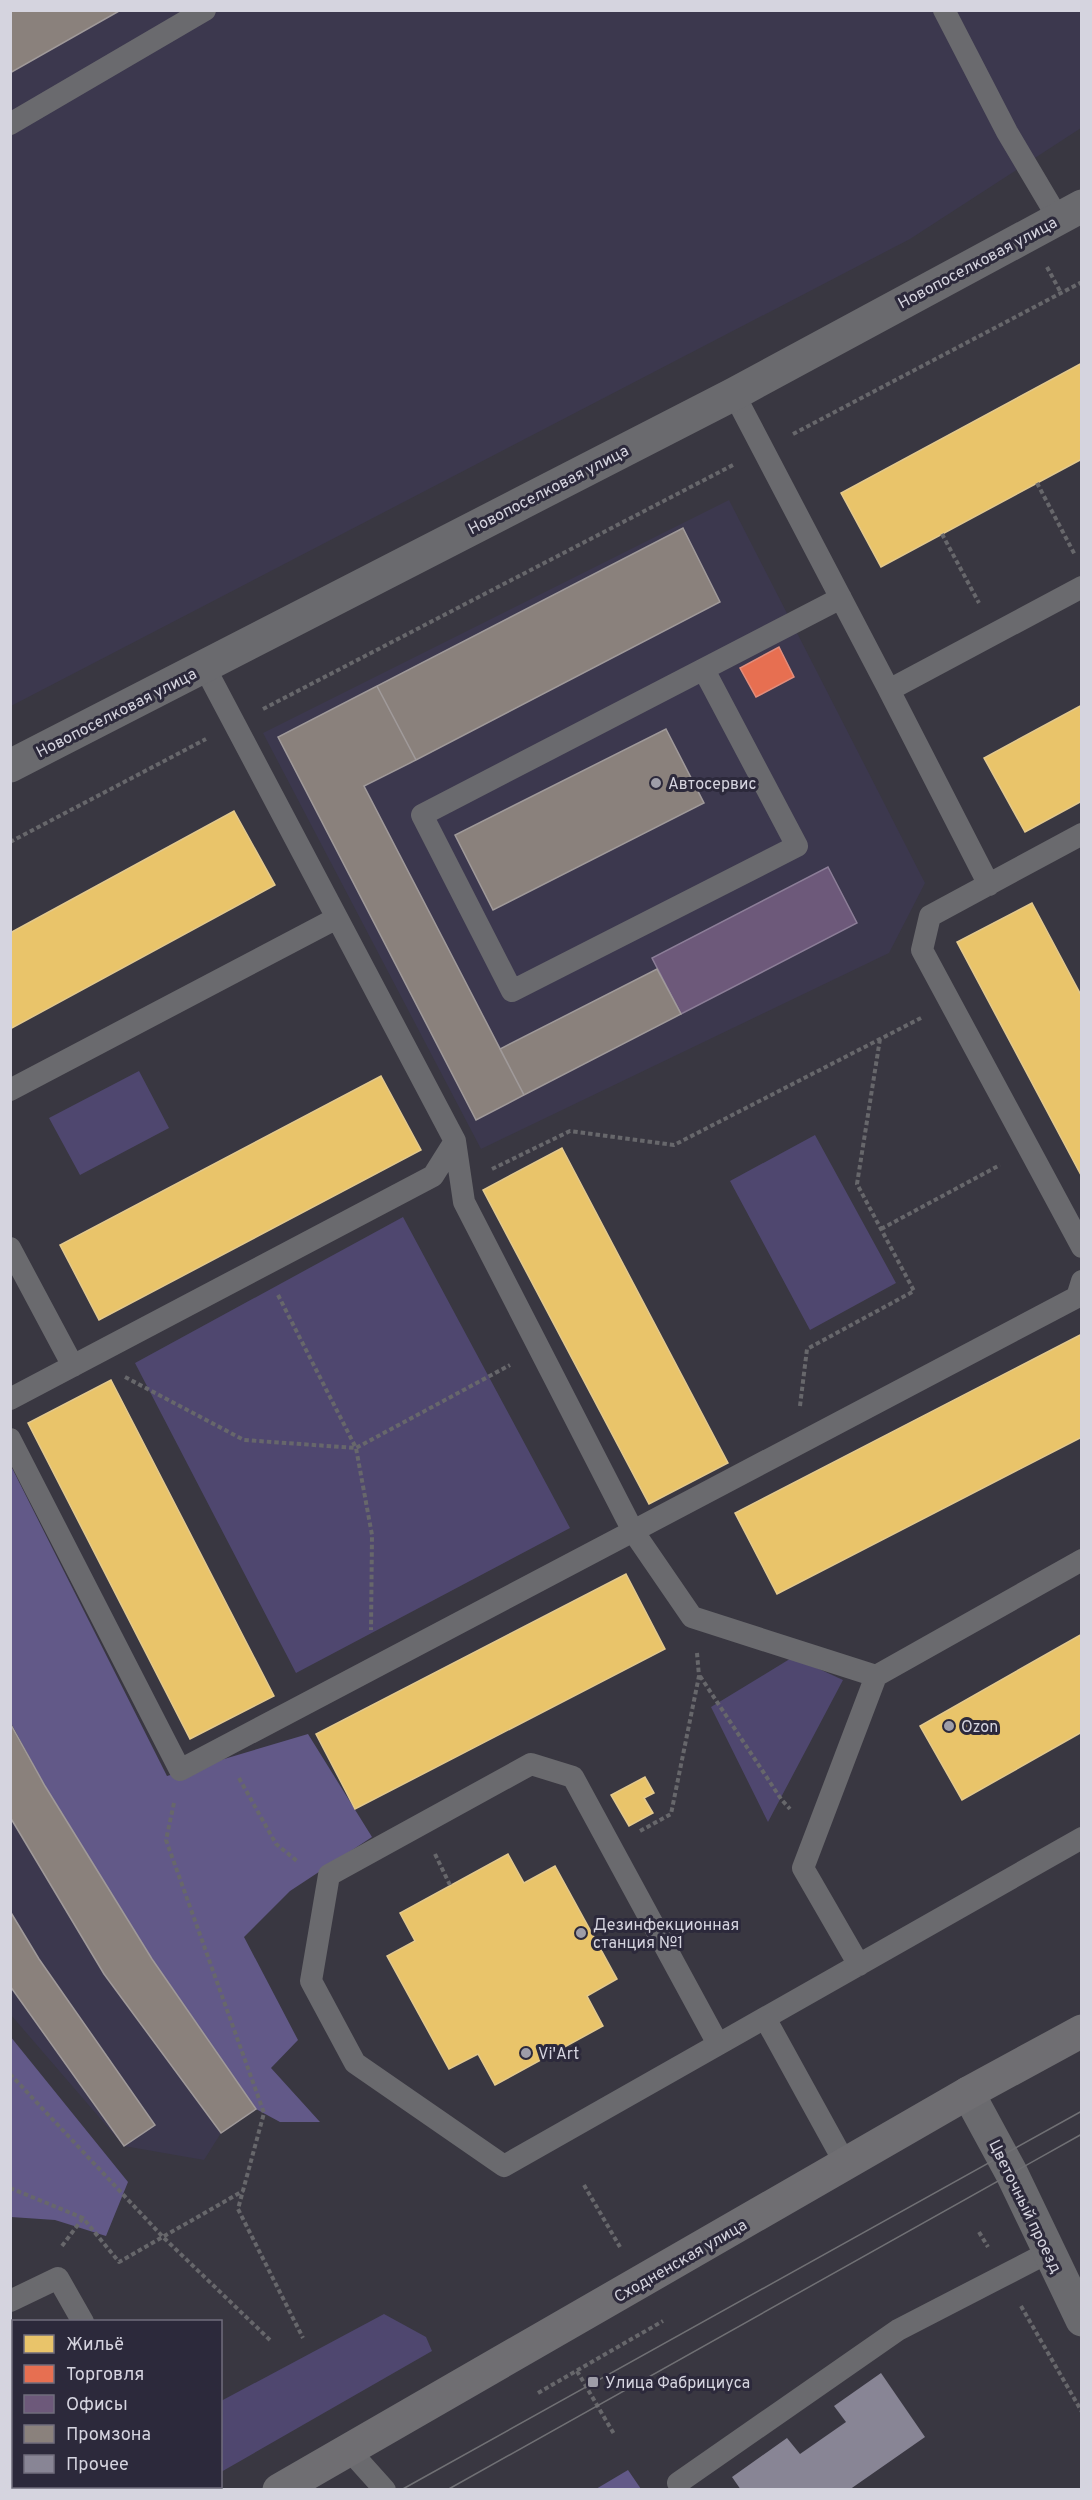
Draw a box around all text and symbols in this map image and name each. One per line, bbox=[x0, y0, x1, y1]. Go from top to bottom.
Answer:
street label: Новопоселковая улица bbox=[895, 213, 1061, 314]
street label: Новопоселковая улица bbox=[465, 442, 633, 540]
street label: Новопоселковая улица bbox=[33, 665, 201, 763]
place label: Автосервис bbox=[668, 775, 757, 795]
marker: Автосервис bbox=[649, 776, 663, 790]
place label: Ozon bbox=[961, 1718, 998, 1738]
marker: Ozon bbox=[942, 1719, 956, 1733]
place label: Дезинфекционная станция №1 bbox=[593, 1916, 739, 1954]
marker: Дезинфекционная станция №1 bbox=[574, 1926, 588, 1940]
place label: Vi'Art bbox=[538, 2045, 579, 2065]
marker: Vi'Art bbox=[519, 2046, 533, 2060]
street label: Цветочный проезд bbox=[983, 2137, 1065, 2277]
street label: Сходненская улица bbox=[611, 2216, 751, 2308]
legend bbox=[12, 2320, 222, 2488]
text: Жильё bbox=[66, 2334, 124, 2357]
text: Торговля bbox=[66, 2364, 144, 2387]
place label: Улица Фабрициуса bbox=[605, 2374, 750, 2394]
marker: Улица Фабрициуса bbox=[586, 2375, 600, 2389]
text: Офисы bbox=[66, 2394, 128, 2417]
text: Промзона bbox=[66, 2424, 151, 2447]
text: Прочее bbox=[66, 2454, 129, 2477]

